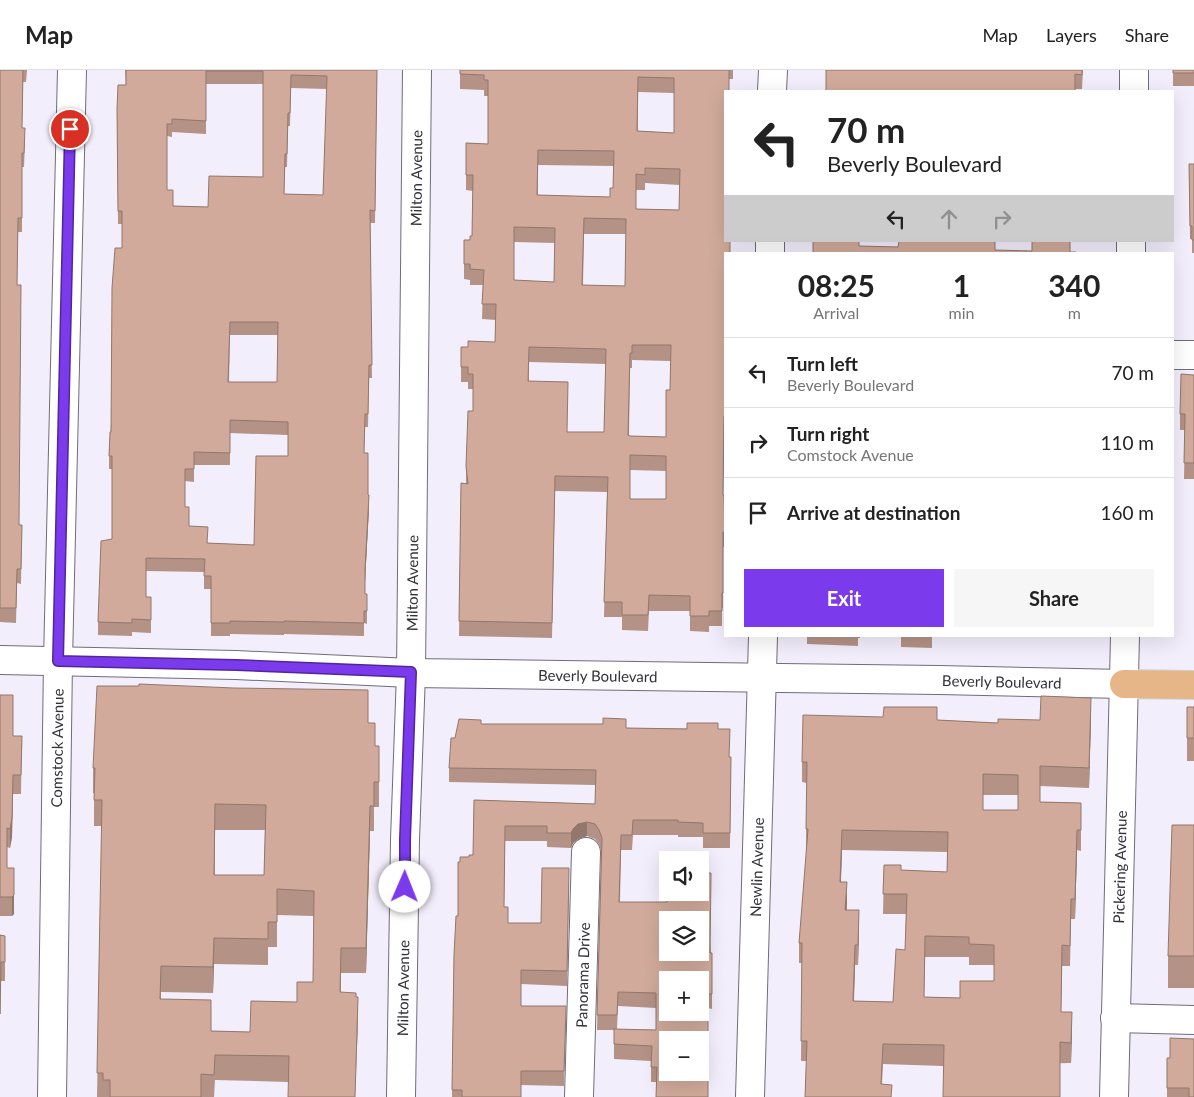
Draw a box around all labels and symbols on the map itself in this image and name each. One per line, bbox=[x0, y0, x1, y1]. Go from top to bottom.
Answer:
pin bbox=[49, 108, 91, 150]
street label: Milton Avenue bbox=[406, 130, 425, 226]
street label: Milton Avenue bbox=[402, 535, 421, 631]
street label: Beverly Boulevard bbox=[538, 666, 658, 685]
street label: Beverly Boulevard bbox=[942, 671, 1062, 692]
street label: Comstock Avenue bbox=[47, 688, 67, 808]
street label: Pickering Avenue bbox=[1109, 810, 1130, 924]
street label: Newlin Avenue bbox=[746, 817, 767, 917]
position arrow bbox=[378, 860, 430, 912]
street label: Panorama Drive bbox=[572, 922, 593, 1028]
street label: Milton Avenue bbox=[393, 940, 412, 1036]

